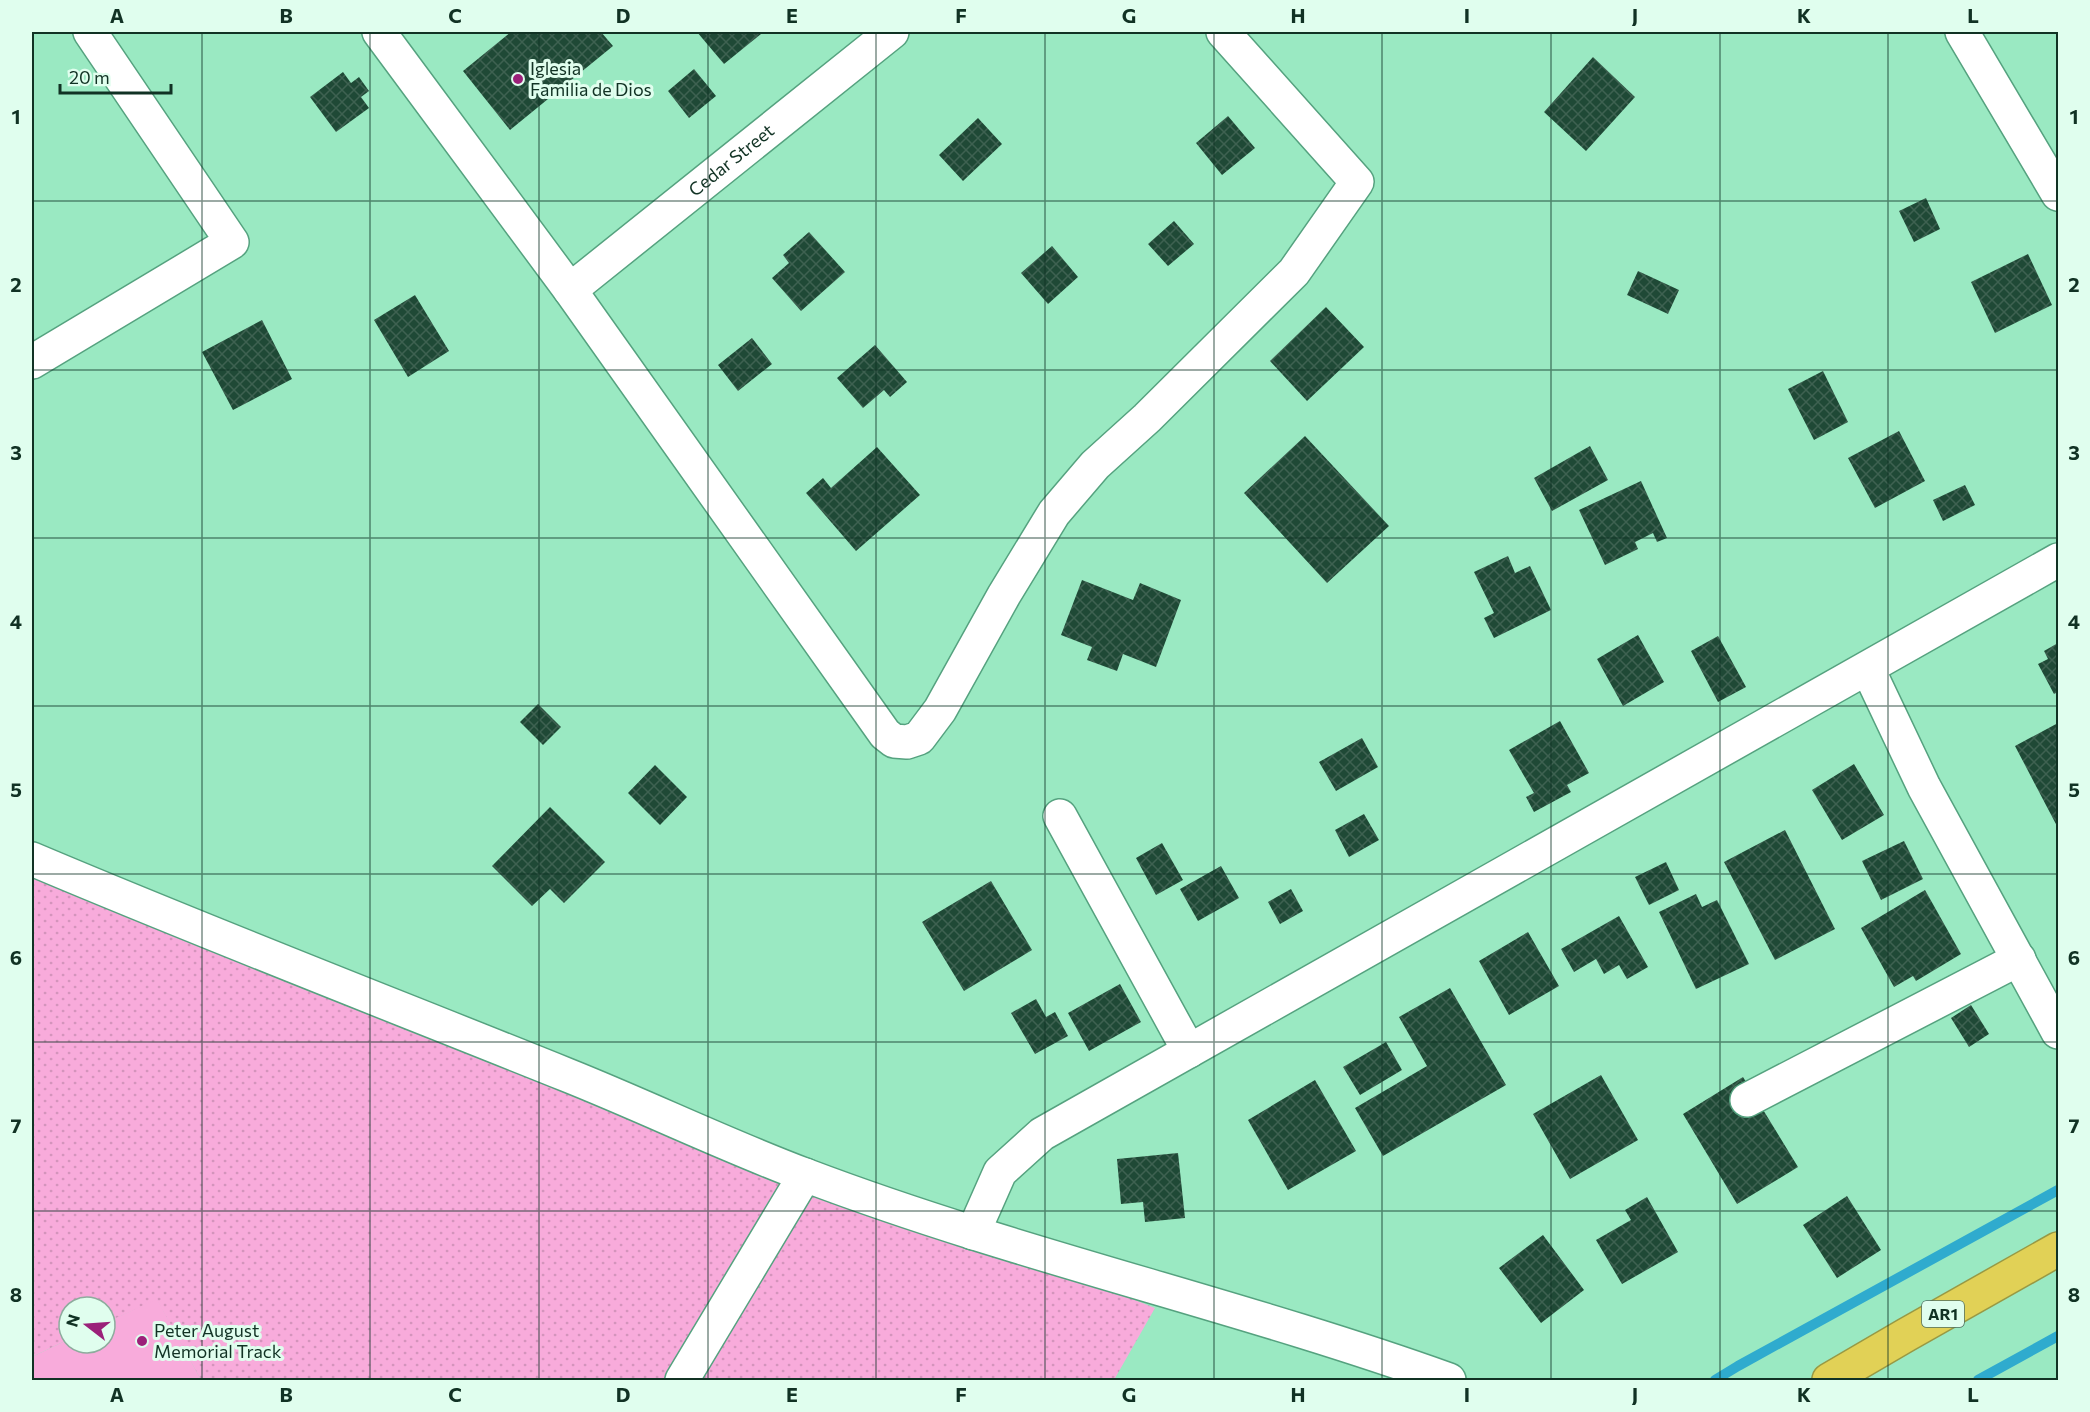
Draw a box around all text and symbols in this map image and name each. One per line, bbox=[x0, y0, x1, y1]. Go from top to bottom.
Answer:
text: A bbox=[110, 3, 124, 27]
text: B bbox=[279, 3, 293, 27]
text: C bbox=[448, 3, 462, 27]
text: D bbox=[616, 3, 630, 27]
text: E bbox=[786, 3, 798, 27]
text: F bbox=[955, 3, 967, 27]
text: G bbox=[1122, 3, 1136, 27]
text: H bbox=[1291, 3, 1306, 27]
text: I bbox=[1464, 3, 1470, 27]
text: J bbox=[1632, 3, 1638, 27]
text: K bbox=[1797, 3, 1811, 27]
text: L bbox=[1967, 3, 1979, 27]
scale bar bbox=[60, 57, 171, 95]
place label: Iglesia Familia de Dios bbox=[530, 57, 652, 100]
text: 20 m bbox=[69, 66, 110, 88]
marker: Iglesia Familia de Dios bbox=[511, 72, 525, 86]
text: 1 bbox=[11, 104, 21, 128]
text: 1 bbox=[2069, 104, 2079, 128]
street label: Cedar Street bbox=[684, 119, 778, 201]
text: 2 bbox=[10, 272, 22, 296]
text: 2 bbox=[2068, 272, 2080, 296]
text: 3 bbox=[10, 440, 22, 464]
text: 3 bbox=[2068, 440, 2080, 464]
text: 4 bbox=[10, 609, 22, 633]
text: 4 bbox=[2068, 609, 2080, 633]
text: 5 bbox=[10, 777, 22, 801]
text: 5 bbox=[2068, 777, 2080, 801]
text: 6 bbox=[10, 945, 22, 969]
text: 6 bbox=[2068, 945, 2080, 969]
text: 7 bbox=[11, 1113, 22, 1137]
text: 7 bbox=[2069, 1113, 2080, 1137]
text: 8 bbox=[10, 1282, 22, 1306]
text: 8 bbox=[2068, 1282, 2080, 1306]
north arrow bbox=[57, 1295, 117, 1355]
road number: AR1 bbox=[1922, 1301, 1964, 1327]
text: N bbox=[61, 1312, 83, 1329]
place label: Peter August Memorial Track bbox=[154, 1319, 282, 1362]
marker: Peter August Memorial Track bbox=[135, 1334, 149, 1348]
text: A bbox=[110, 1382, 124, 1406]
text: B bbox=[279, 1382, 293, 1406]
text: C bbox=[448, 1382, 462, 1406]
text: D bbox=[616, 1382, 630, 1406]
text: E bbox=[786, 1382, 798, 1406]
text: F bbox=[955, 1382, 967, 1406]
text: G bbox=[1122, 1382, 1136, 1406]
text: H bbox=[1291, 1382, 1306, 1406]
text: I bbox=[1464, 1382, 1470, 1406]
text: J bbox=[1632, 1382, 1638, 1406]
text: K bbox=[1797, 1382, 1811, 1406]
text: L bbox=[1967, 1382, 1979, 1406]

